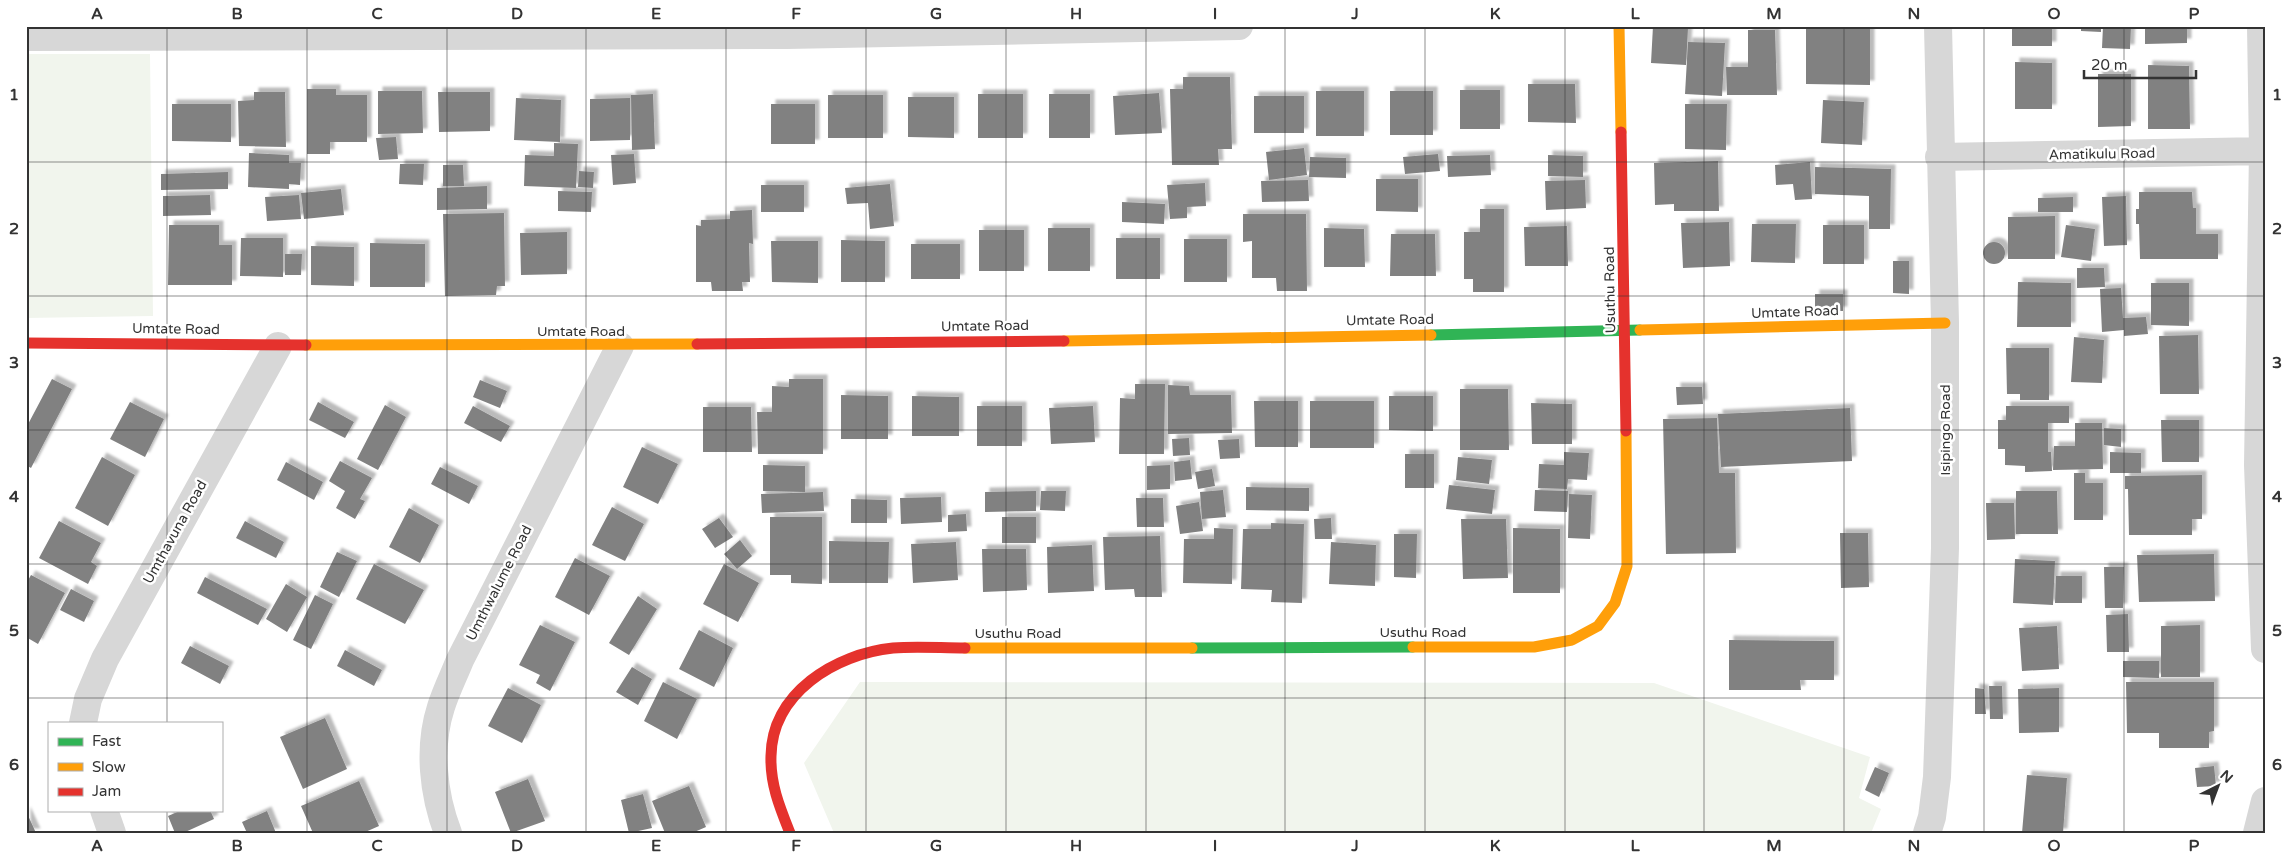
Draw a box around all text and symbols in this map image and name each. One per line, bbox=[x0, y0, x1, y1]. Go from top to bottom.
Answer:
text: A bbox=[91, 4, 103, 24]
text: B bbox=[231, 4, 243, 24]
text: C bbox=[371, 4, 383, 24]
text: D bbox=[511, 4, 523, 24]
text: E bbox=[651, 4, 661, 24]
text: F bbox=[791, 4, 801, 24]
text: G bbox=[930, 4, 942, 24]
text: H bbox=[1070, 4, 1082, 24]
text: I bbox=[1213, 4, 1217, 24]
text: J bbox=[1350, 4, 1359, 24]
text: K bbox=[1490, 4, 1501, 24]
text: L bbox=[1630, 4, 1640, 24]
text: M bbox=[1766, 4, 1782, 24]
text: N bbox=[1908, 4, 1920, 24]
text: O bbox=[2048, 4, 2061, 24]
text: P bbox=[2189, 4, 2200, 24]
scale bar bbox=[2084, 48, 2196, 80]
text: 20 m bbox=[2091, 56, 2128, 74]
text: 1 bbox=[9, 85, 19, 105]
text: 1 bbox=[2272, 85, 2282, 105]
street label: Amatikulu Road bbox=[2048, 145, 2156, 163]
text: 2 bbox=[9, 219, 19, 239]
text: 2 bbox=[2272, 219, 2282, 239]
street label: Usuthu Road bbox=[1601, 246, 1619, 334]
street label: Umtate Road bbox=[1751, 302, 1839, 322]
street label: Umtate Road bbox=[1346, 311, 1434, 329]
street label: Umtate Road bbox=[941, 317, 1029, 335]
street label: Umtate Road bbox=[132, 320, 220, 338]
street label: Umtate Road bbox=[537, 323, 625, 340]
text: 3 bbox=[9, 353, 19, 373]
text: 3 bbox=[2272, 353, 2282, 373]
street label: Isipingo Road bbox=[1937, 384, 1954, 476]
street label: Umthavuna Road bbox=[139, 477, 211, 587]
text: 4 bbox=[9, 487, 19, 507]
text: 4 bbox=[2272, 487, 2282, 507]
street label: Umthwalume Road bbox=[463, 522, 535, 644]
text: 5 bbox=[9, 621, 19, 641]
text: 5 bbox=[2272, 621, 2282, 641]
street label: Usuthu Road bbox=[1380, 624, 1466, 641]
street label: Usuthu Road bbox=[975, 625, 1061, 642]
legend bbox=[48, 722, 222, 812]
text: Fast bbox=[92, 732, 122, 750]
text: 6 bbox=[9, 755, 19, 775]
text: 6 bbox=[2272, 755, 2282, 775]
text: Slow bbox=[92, 758, 126, 776]
north arrow bbox=[2194, 762, 2244, 812]
text: N bbox=[2216, 767, 2236, 787]
text: Jam bbox=[92, 782, 121, 800]
text: A bbox=[91, 836, 103, 856]
text: B bbox=[231, 836, 243, 856]
text: C bbox=[371, 836, 383, 856]
text: D bbox=[511, 836, 523, 856]
text: E bbox=[651, 836, 661, 856]
text: F bbox=[791, 836, 801, 856]
text: G bbox=[930, 836, 942, 856]
text: H bbox=[1070, 836, 1082, 856]
text: I bbox=[1213, 836, 1217, 856]
text: J bbox=[1350, 836, 1359, 856]
text: K bbox=[1490, 836, 1501, 856]
text: L bbox=[1630, 836, 1640, 856]
text: M bbox=[1766, 836, 1782, 856]
text: N bbox=[1908, 836, 1920, 856]
text: O bbox=[2048, 836, 2061, 856]
text: P bbox=[2189, 836, 2200, 856]

